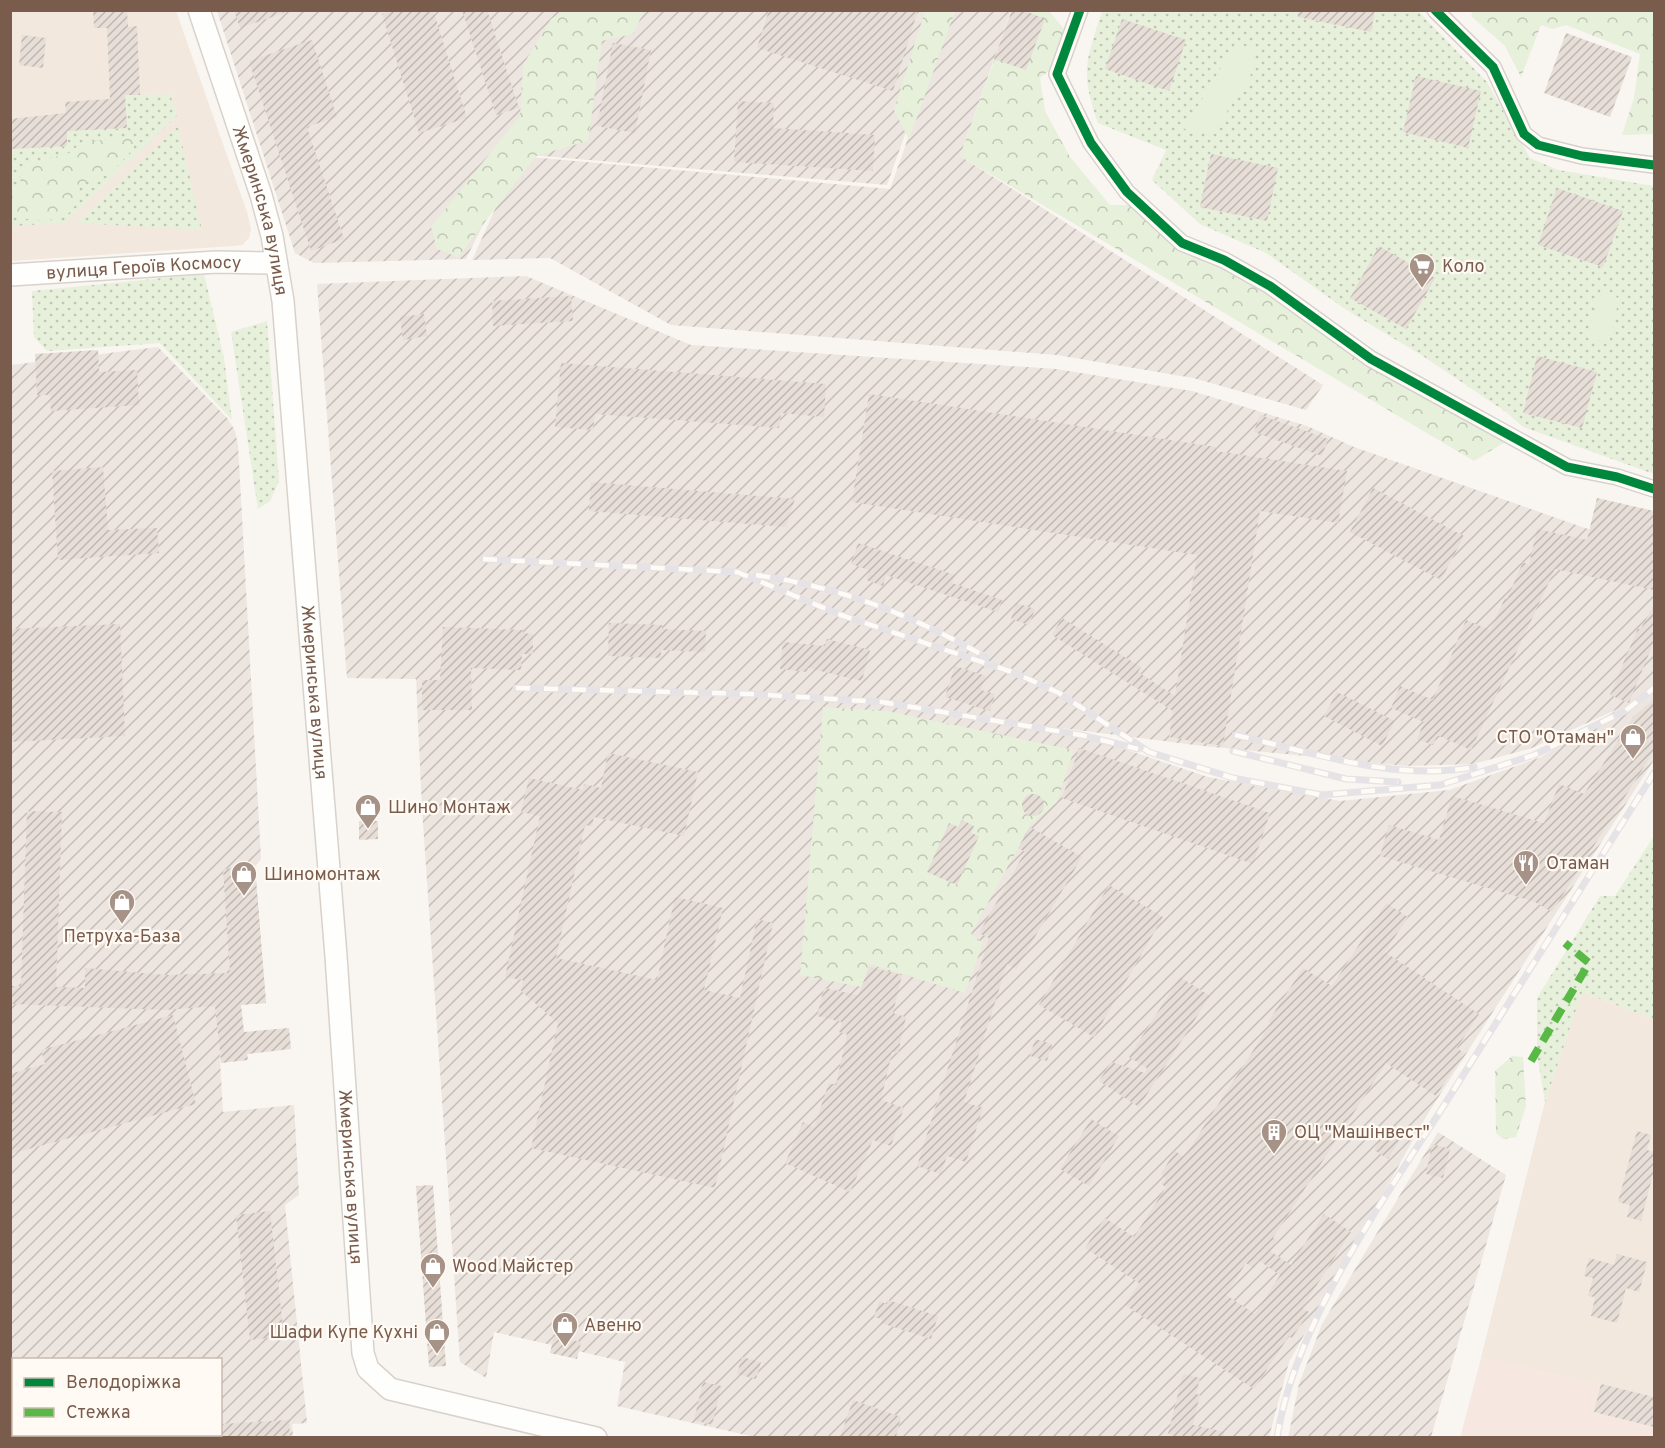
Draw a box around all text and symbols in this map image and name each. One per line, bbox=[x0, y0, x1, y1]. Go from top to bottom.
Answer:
street label: Жмеринська вулиця bbox=[226, 123, 292, 297]
supermarket icon: Коло bbox=[1407, 251, 1437, 289]
street label: вулиця Героїв Космосу bbox=[45, 252, 242, 286]
place label: Коло bbox=[1442, 256, 1485, 279]
street label: Жмеринська вулиця bbox=[295, 604, 332, 781]
shop icon: СТО "Отаман" bbox=[1618, 722, 1648, 760]
place label: СТО "Отаман" bbox=[1497, 727, 1614, 750]
shop icon: Шино Монтаж bbox=[353, 792, 383, 830]
place label: Шино Монтаж bbox=[388, 797, 511, 820]
restaurant icon: Отаман bbox=[1511, 848, 1541, 886]
place label: Отаман bbox=[1546, 853, 1610, 876]
shop icon: Шиномонтаж bbox=[229, 859, 259, 897]
place label: Шиномонтаж bbox=[264, 864, 381, 887]
shop icon: Петруха-База bbox=[107, 887, 137, 925]
place label: Петруха-База bbox=[64, 926, 180, 949]
street label: Жмеринська вулиця bbox=[332, 1089, 367, 1265]
building icon: ОЦ "Машінвест" bbox=[1259, 1117, 1289, 1155]
place label: ОЦ "Машінвест" bbox=[1294, 1122, 1430, 1145]
shop icon: Wood Майстер bbox=[418, 1251, 448, 1289]
place label: Wood Майстер bbox=[452, 1256, 573, 1279]
shop icon: Авеню bbox=[550, 1310, 580, 1348]
place label: Авеню bbox=[584, 1315, 642, 1338]
shop icon: Шафи Купе Кухні bbox=[422, 1317, 452, 1355]
place label: Шафи Купе Кухні bbox=[269, 1322, 418, 1345]
legend bbox=[12, 1358, 222, 1436]
text: Велодоріжка bbox=[66, 1372, 181, 1395]
text: Стежка bbox=[66, 1402, 130, 1425]

